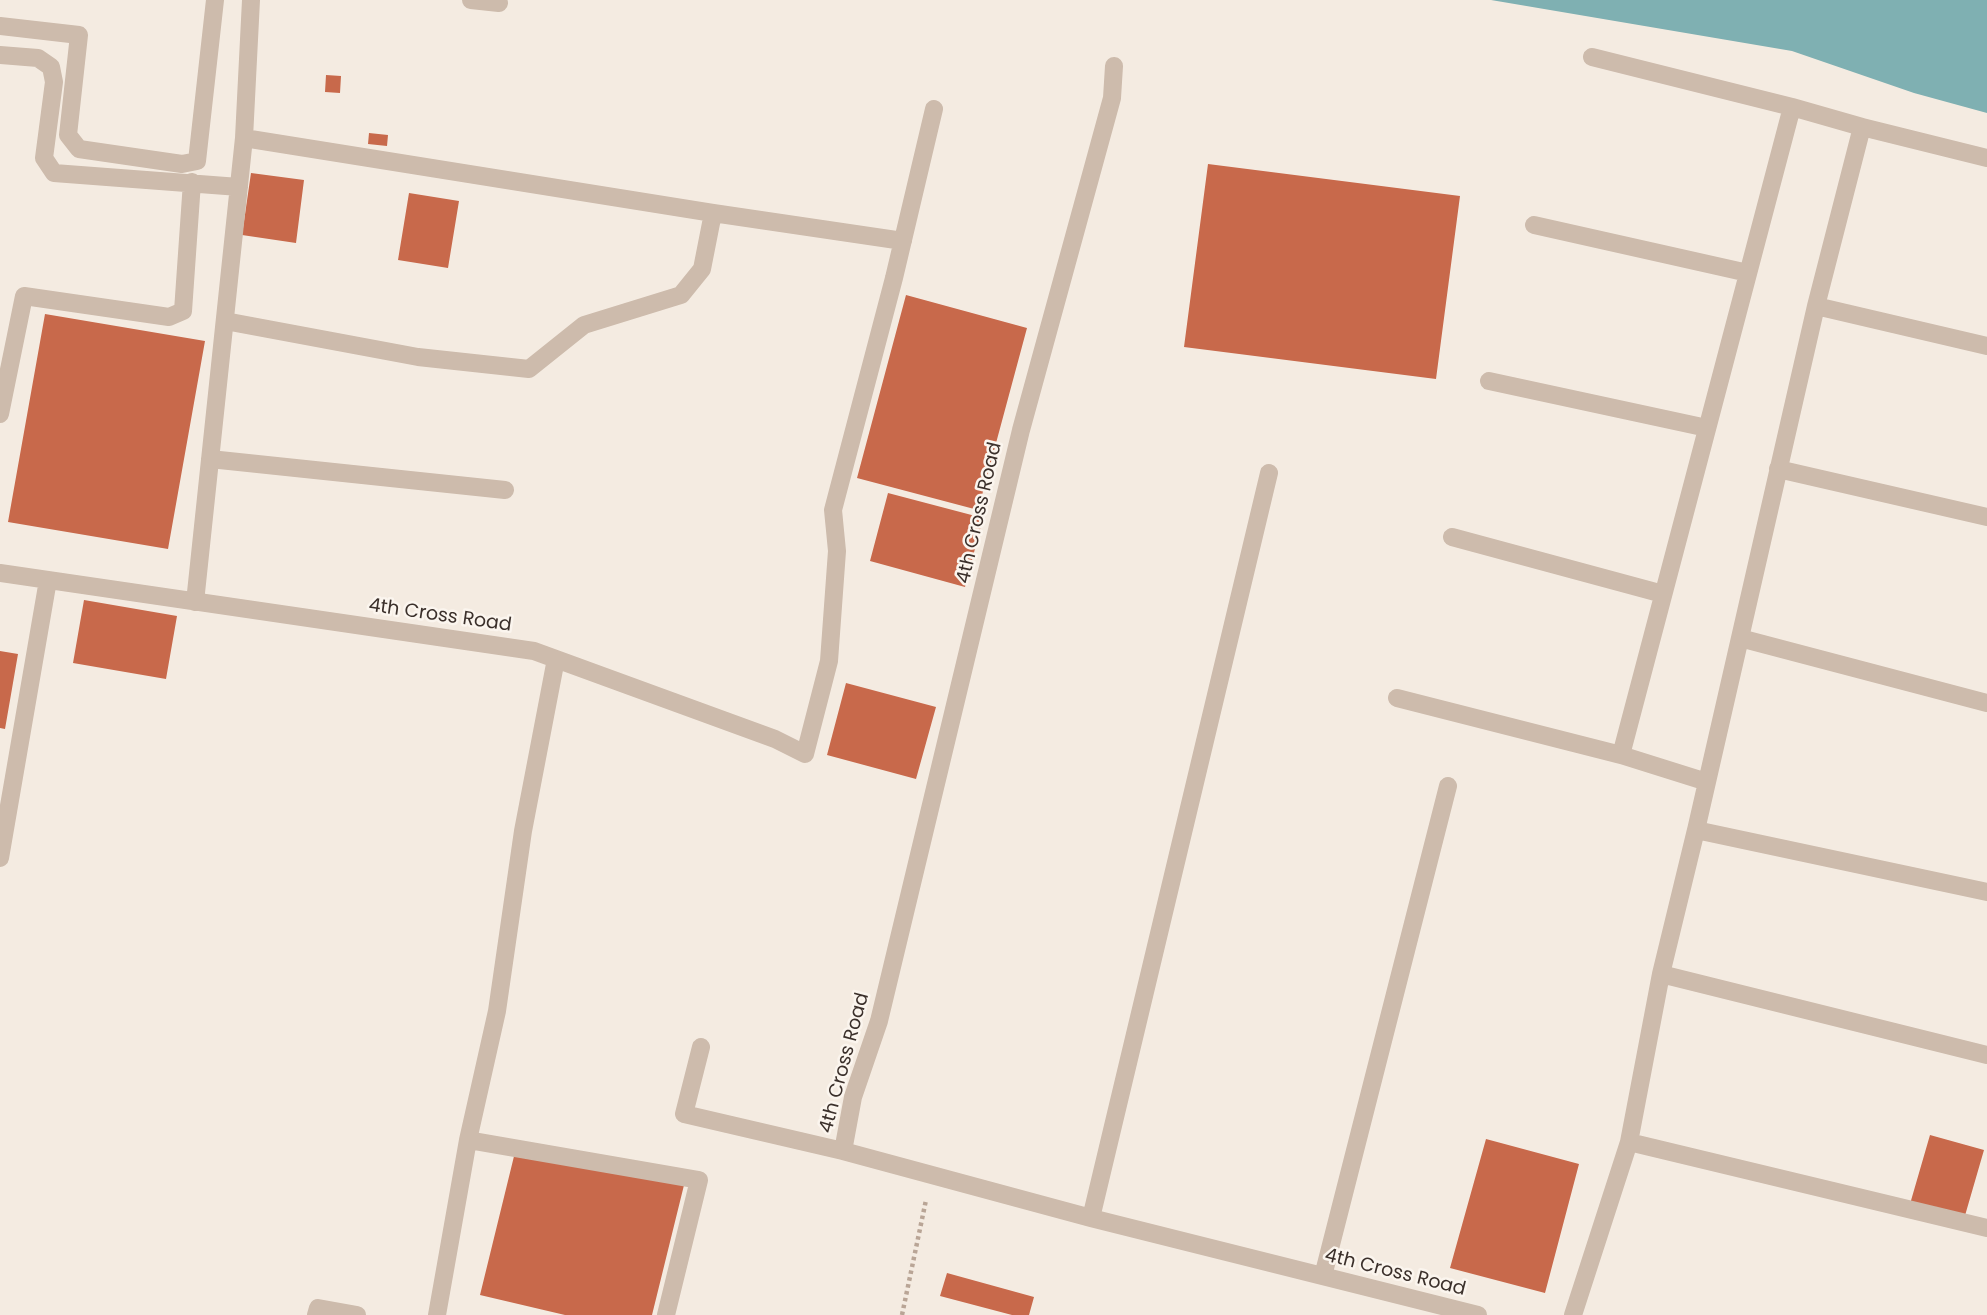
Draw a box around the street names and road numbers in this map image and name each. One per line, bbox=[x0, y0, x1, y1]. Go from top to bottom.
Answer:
street label: 4th Cross Road bbox=[953, 440, 1007, 586]
street label: 4th Cross Road bbox=[367, 595, 513, 637]
street label: 4th Cross Road bbox=[815, 990, 875, 1136]
street label: 4th Cross Road bbox=[1322, 1244, 1468, 1302]

